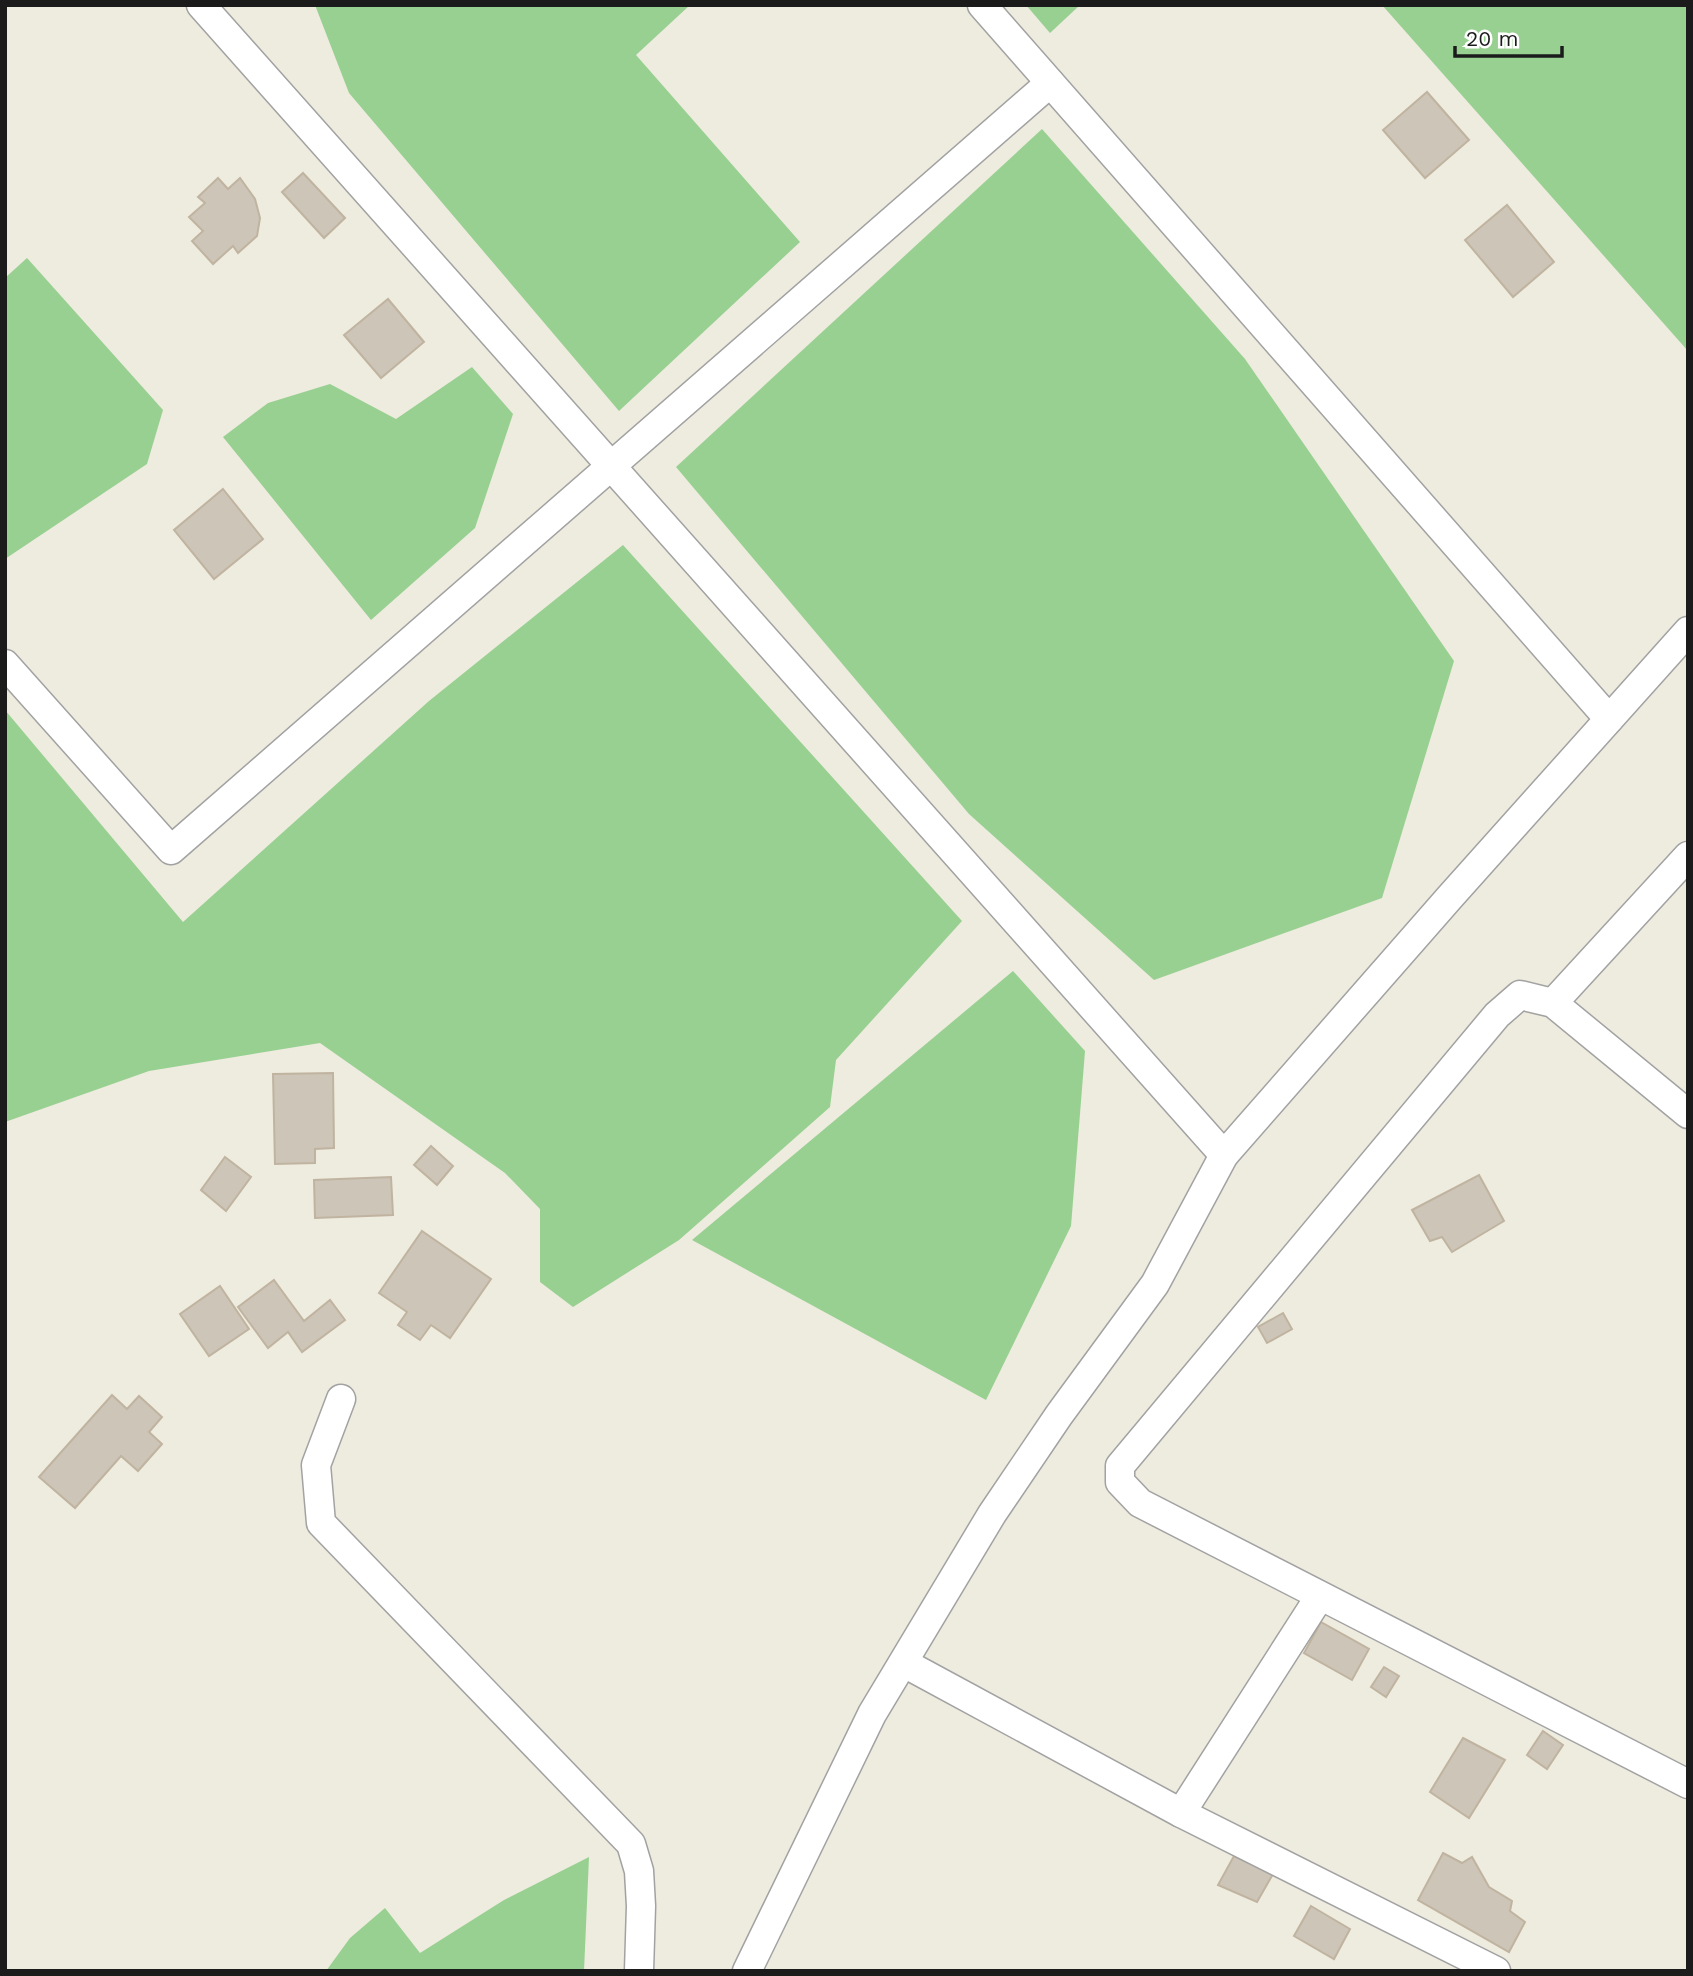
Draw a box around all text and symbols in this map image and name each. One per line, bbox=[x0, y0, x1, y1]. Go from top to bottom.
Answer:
scale bar bbox=[1455, 14, 1562, 58]
text: 20 m bbox=[1466, 26, 1518, 51]

